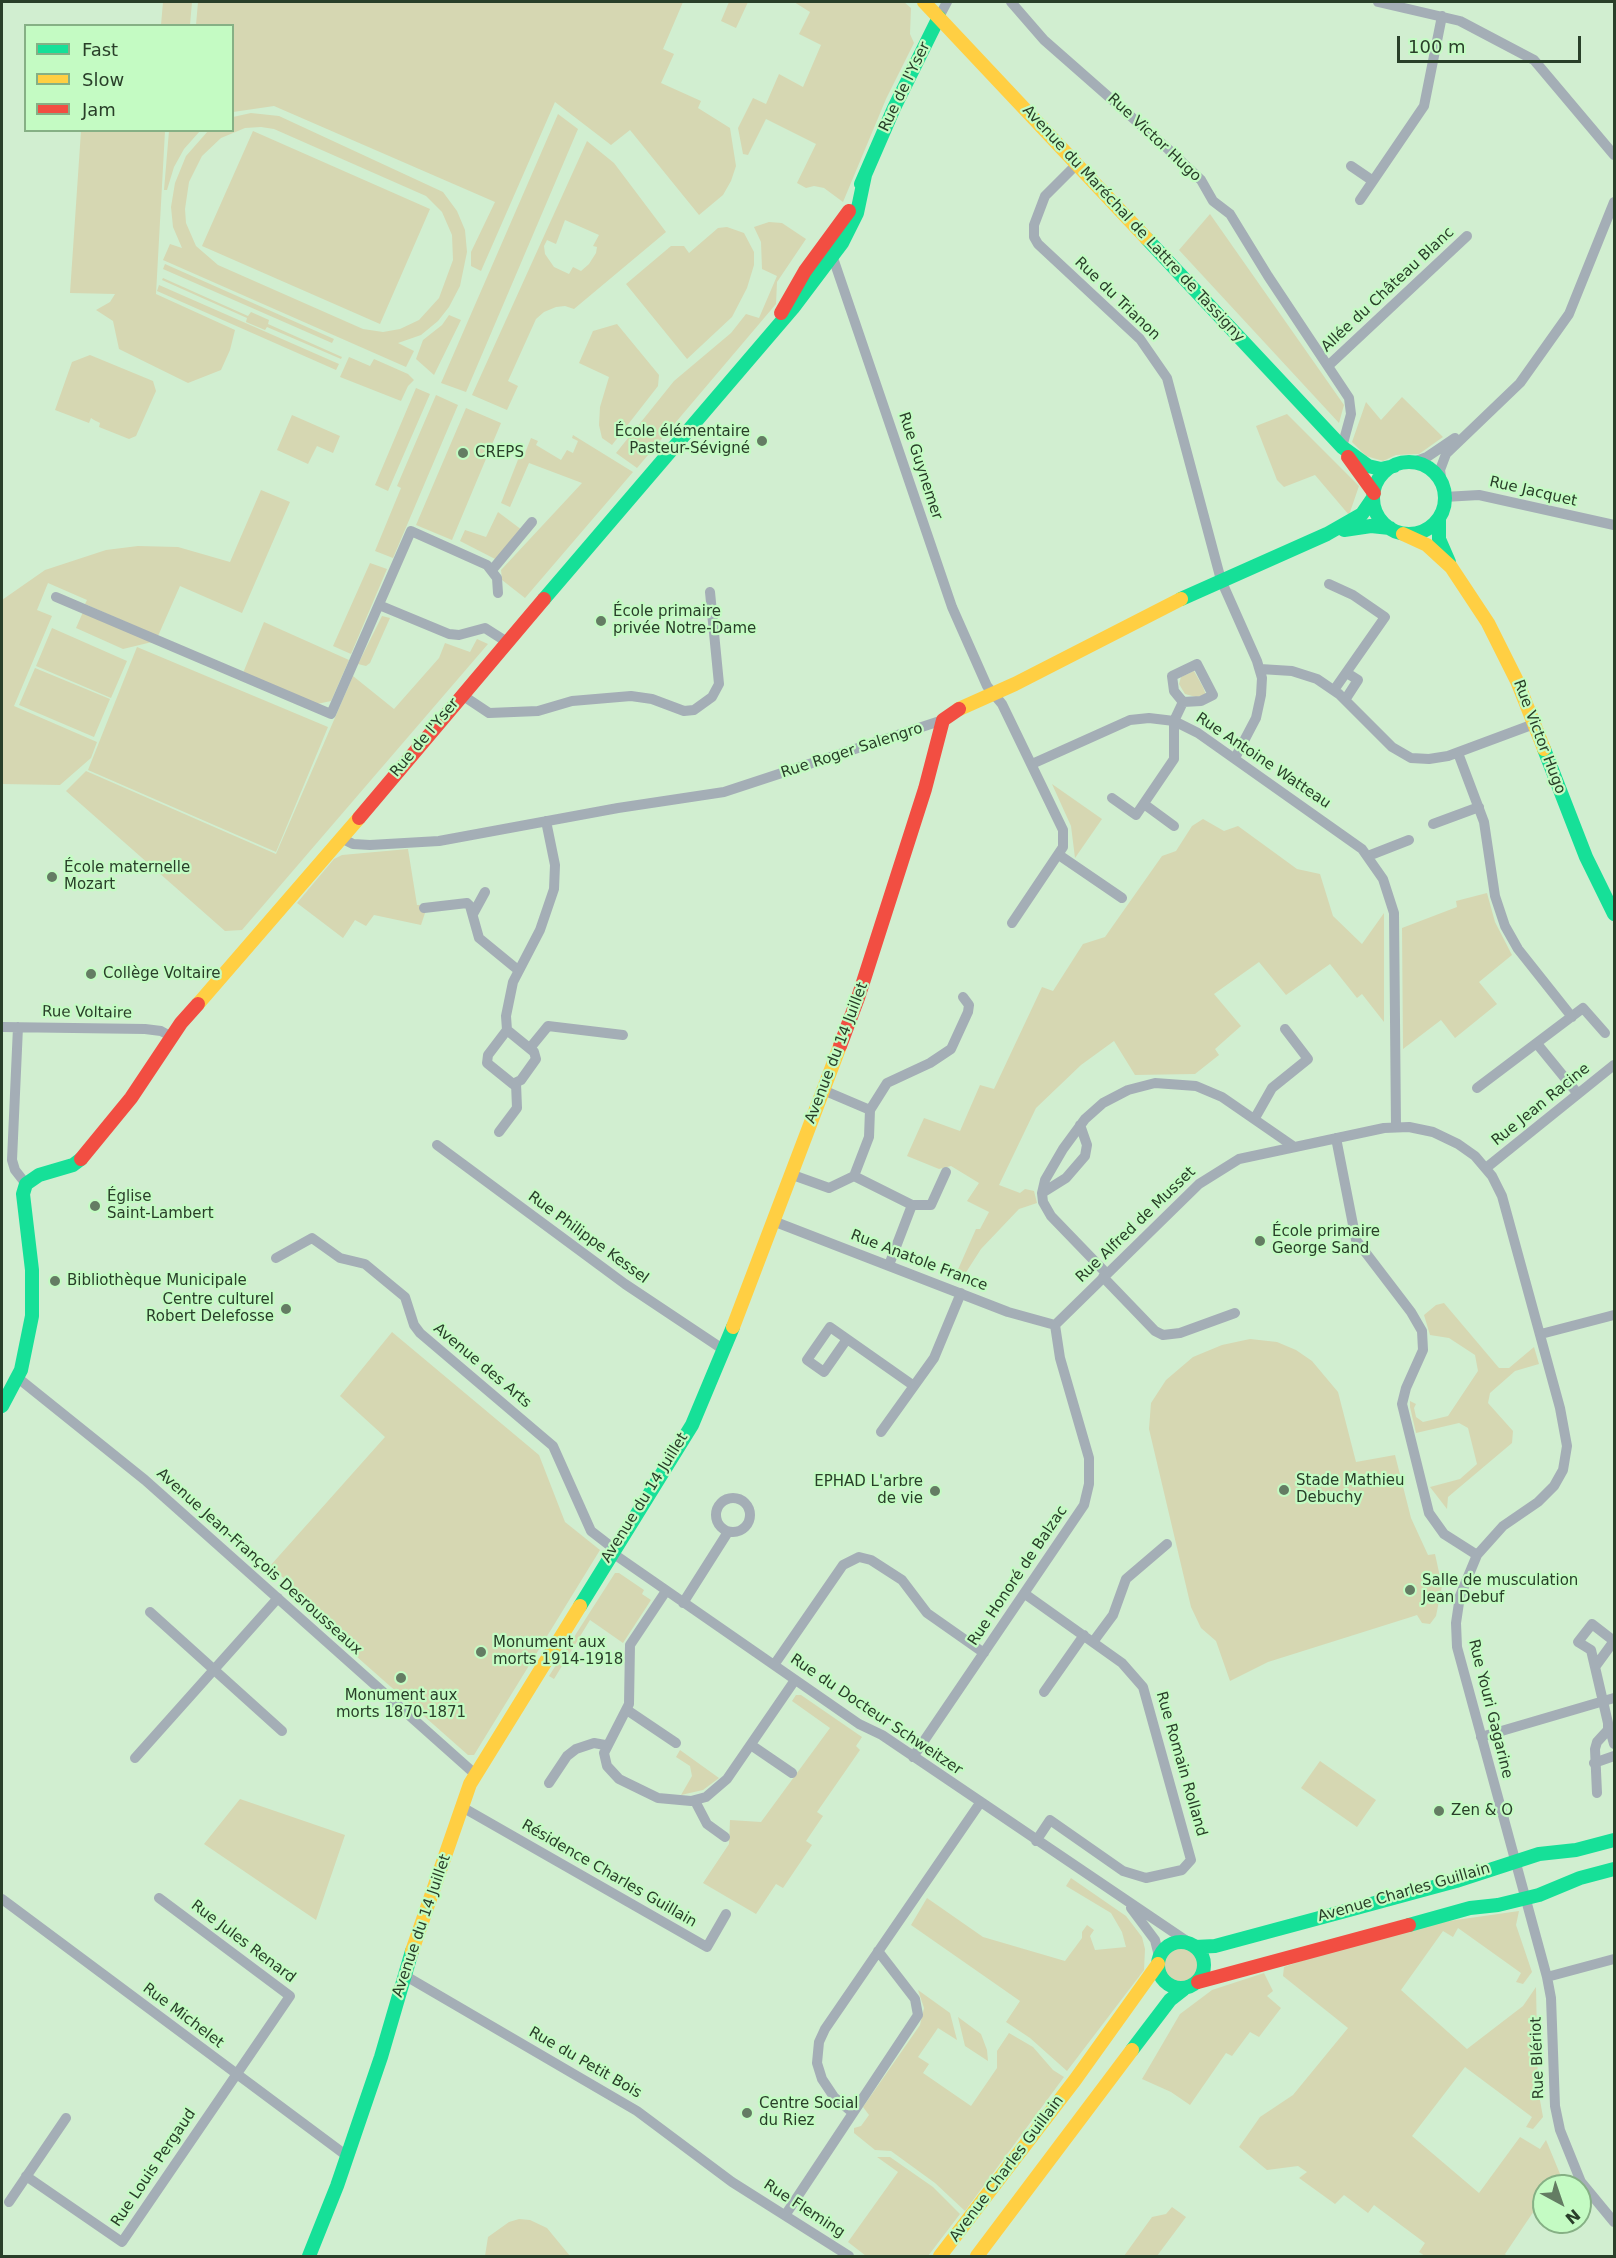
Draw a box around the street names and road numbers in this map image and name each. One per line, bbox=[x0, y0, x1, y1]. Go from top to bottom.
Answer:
street label: Rue de l'Yser bbox=[876, 39, 934, 135]
street label: Rue Victor Hugo bbox=[1104, 90, 1204, 186]
street label: Avenue du Maréchal de Lattre de Tassigny bbox=[1018, 102, 1248, 346]
street label: Allée du Château Blanc bbox=[1318, 224, 1458, 356]
street label: Rue du Trianon bbox=[1071, 254, 1163, 344]
street label: Rue Guynemer bbox=[894, 410, 946, 522]
street label: Rue Jacquet bbox=[1487, 473, 1579, 511]
street label: Rue Victor Hugo bbox=[1509, 677, 1569, 797]
street label: Rue de l'Yser bbox=[387, 695, 463, 781]
street label: Rue Antoine Watteau bbox=[1192, 709, 1334, 813]
street label: Rue Roger Salengro bbox=[779, 720, 925, 782]
street label: Avenue du 14 Juillet bbox=[802, 980, 872, 1126]
street label: Rue Voltaire bbox=[42, 1003, 132, 1023]
street label: Rue Jean Racine bbox=[1488, 1060, 1594, 1150]
street label: Rue Alfred de Musset bbox=[1073, 1163, 1199, 1287]
street label: Rue Philippe Kessel bbox=[524, 1188, 652, 1288]
street label: Rue Anatole France bbox=[848, 1227, 990, 1295]
street label: Avenue des Arts bbox=[430, 1320, 534, 1412]
street label: Avenue du 14 Juillet bbox=[598, 1430, 692, 1566]
street label: Avenue Jean-François Desrousseaux bbox=[153, 1465, 365, 1659]
street label: Rue Honoré de Balzac bbox=[964, 1503, 1072, 1649]
street label: Rue Youri Gagarine bbox=[1464, 1638, 1516, 1780]
street label: Rue du Docteur Schweitzer bbox=[787, 1651, 965, 1779]
street label: Rue Romain Rolland bbox=[1152, 1689, 1210, 1839]
street label: Résidence Charles Guillain bbox=[518, 1816, 700, 1932]
street label: Avenue du 14 Juillet bbox=[389, 1852, 455, 2000]
street label: Avenue Charles Guillain bbox=[1316, 1860, 1492, 1926]
street label: Rue Jules Renard bbox=[187, 1897, 299, 1987]
street label: Rue Michelet bbox=[139, 1980, 227, 2052]
street label: Rue Blériot bbox=[1528, 2017, 1548, 2099]
street label: Rue du Petit Bois bbox=[526, 2023, 644, 2103]
street label: Avenue Charles Guillain bbox=[946, 2092, 1068, 2246]
street label: Rue Louis Pergaud bbox=[108, 2106, 200, 2230]
street label: Rue Fleming bbox=[760, 2176, 848, 2242]

